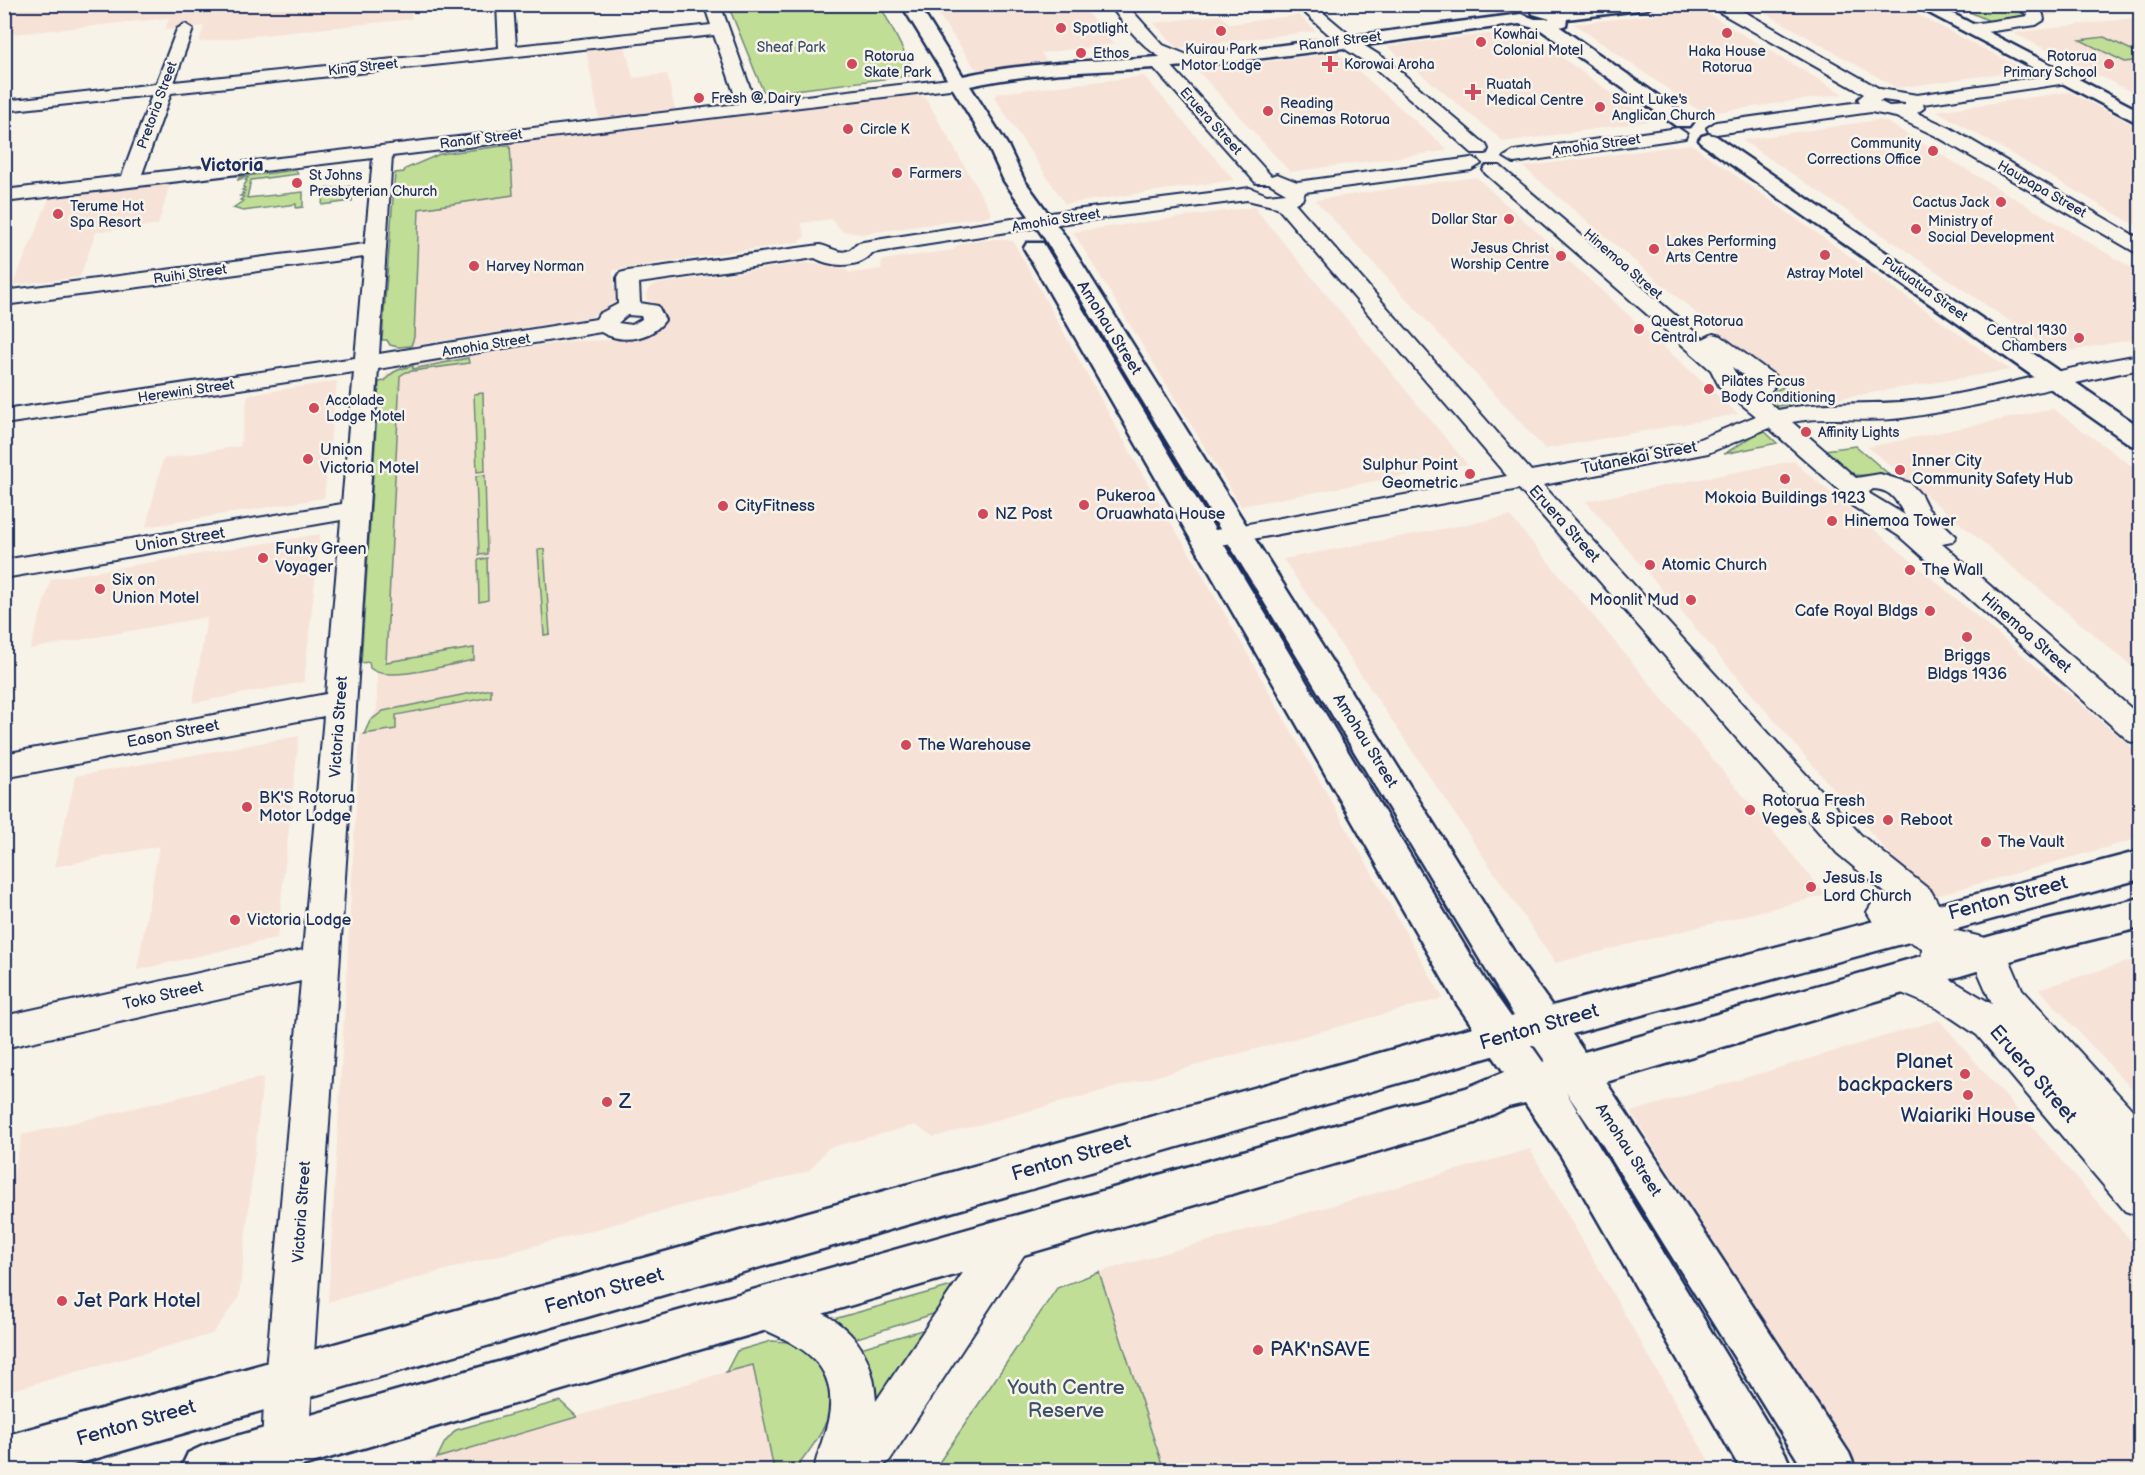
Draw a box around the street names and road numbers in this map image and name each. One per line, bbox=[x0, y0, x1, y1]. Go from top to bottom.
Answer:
street label: Ranolf Street bbox=[1298, 27, 1383, 55]
street label: King Street bbox=[327, 55, 400, 79]
street label: Pretoria Street bbox=[133, 58, 181, 151]
street label: Eruera Street bbox=[1176, 84, 1246, 159]
street label: Ranolf Street bbox=[439, 125, 524, 153]
street label: Amohia Street bbox=[1551, 130, 1642, 160]
street label: Haupapa Street bbox=[1994, 157, 2090, 222]
street label: Amohia Street bbox=[1011, 205, 1102, 235]
street label: Hinemoa Street bbox=[1580, 225, 1667, 303]
street label: Pukuatua Street bbox=[1879, 253, 1972, 325]
street label: Ruihi Street bbox=[152, 260, 229, 288]
street label: Amohau Street bbox=[1073, 278, 1145, 378]
street label: Amohia Street bbox=[441, 330, 532, 360]
street label: Herewini Street bbox=[137, 376, 236, 406]
street label: Tutanekai Street bbox=[1579, 437, 1699, 479]
street label: Eruera Street bbox=[1524, 482, 1604, 567]
street label: Union Street bbox=[134, 524, 226, 556]
street label: Hinemoa Street bbox=[1977, 589, 2075, 677]
street label: Victoria Street bbox=[326, 675, 352, 779]
street label: Amohau Street bbox=[1329, 691, 1401, 791]
street label: Eason Street bbox=[125, 716, 221, 752]
street label: Fenton Street bbox=[1946, 871, 2070, 925]
street label: Toko Street bbox=[121, 978, 205, 1014]
street label: Fenton Street bbox=[1477, 999, 1601, 1055]
street label: Eruera Street bbox=[1984, 1020, 2082, 1128]
street label: Amohau Street bbox=[1591, 1100, 1665, 1200]
street label: Fenton Street bbox=[1009, 1130, 1133, 1186]
street label: Victoria Street bbox=[289, 1160, 315, 1264]
street label: Fenton Street bbox=[542, 1263, 666, 1319]
street label: Fenton Street bbox=[74, 1395, 198, 1451]

